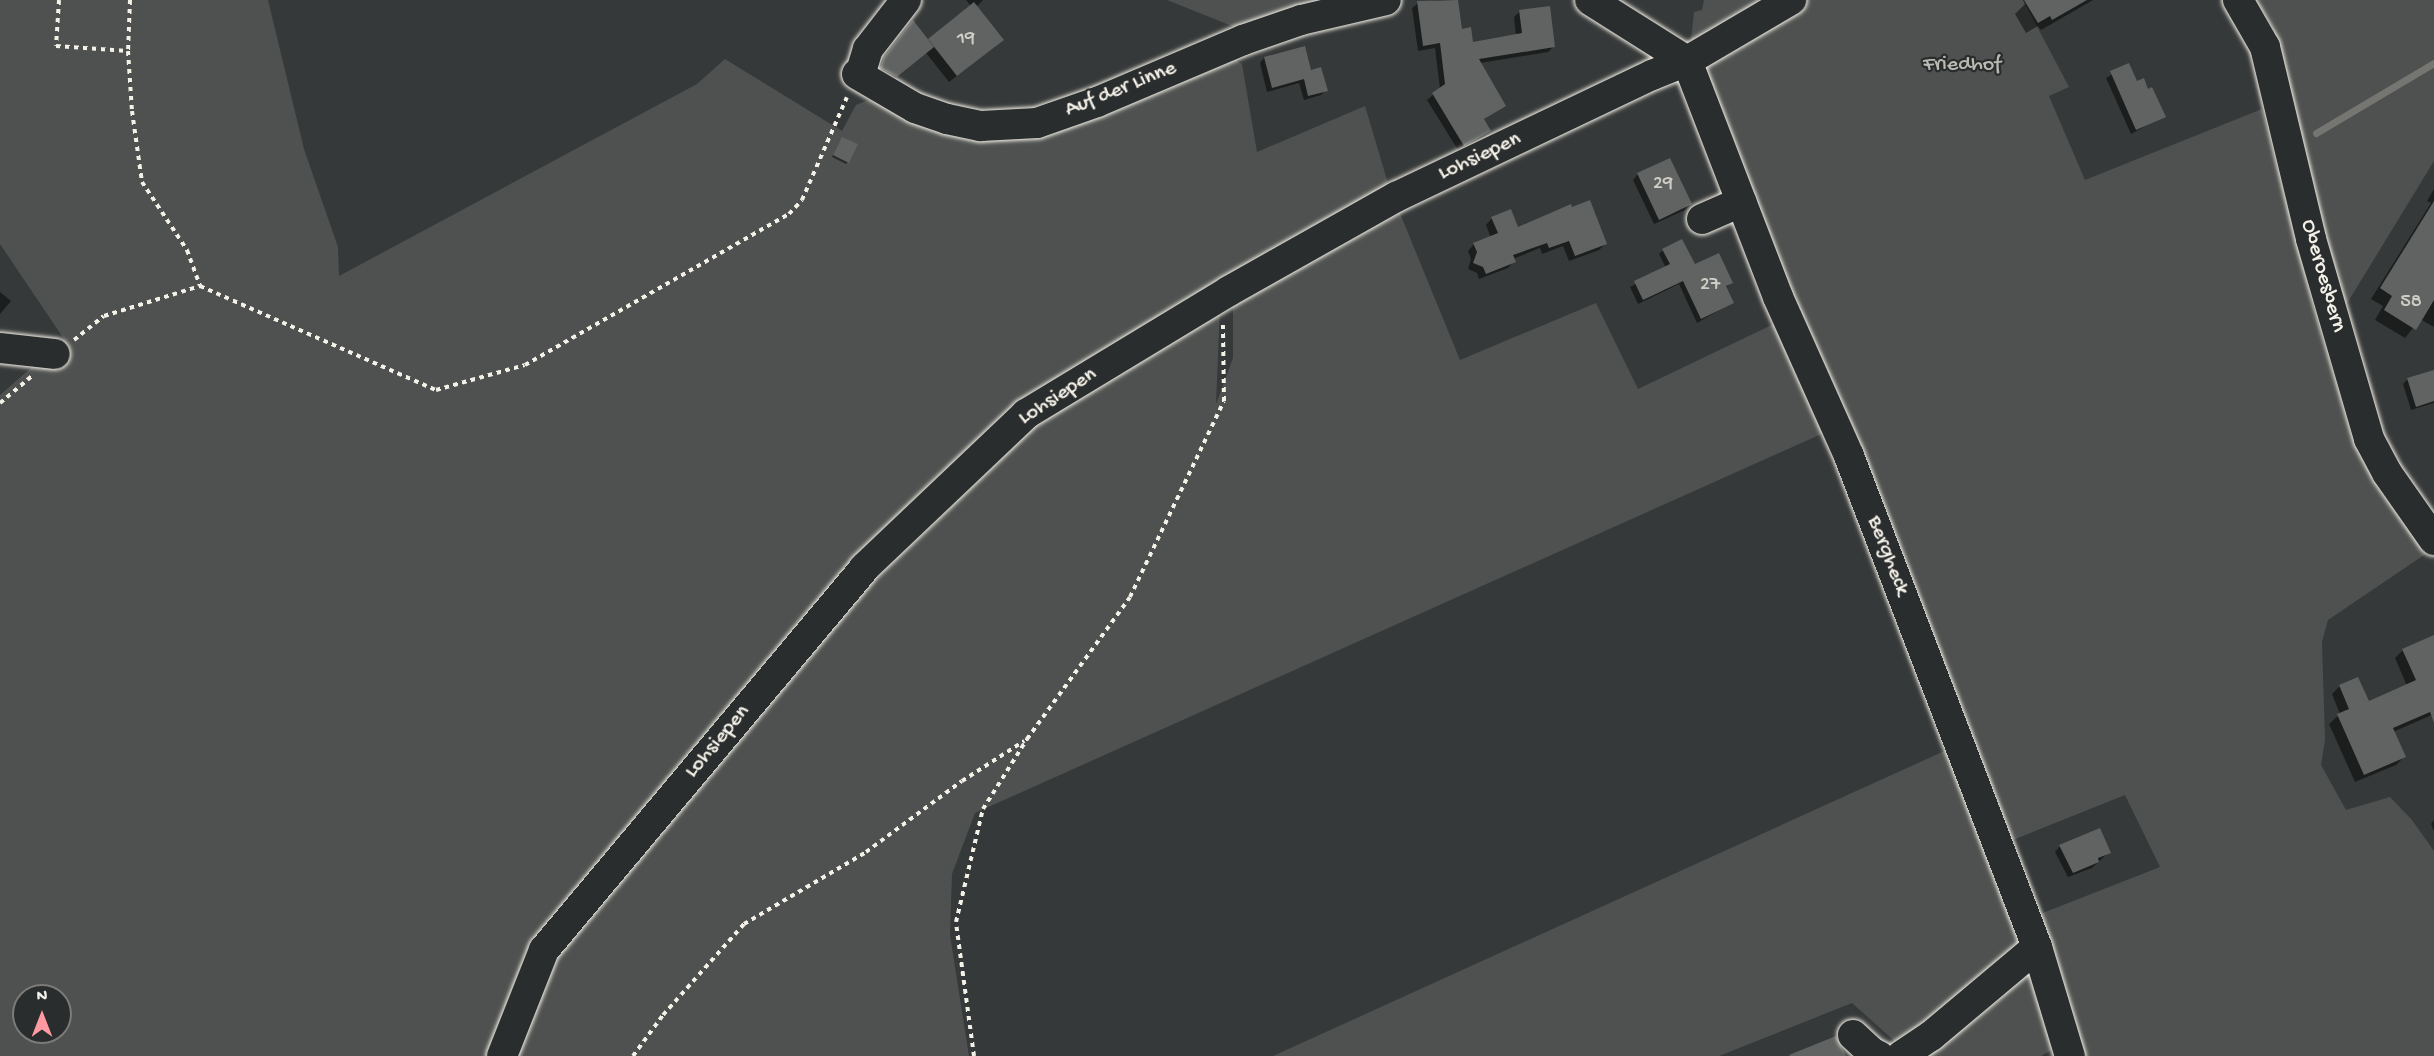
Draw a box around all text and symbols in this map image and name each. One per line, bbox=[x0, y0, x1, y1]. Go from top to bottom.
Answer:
house number: 19 bbox=[957, 27, 975, 51]
park label: Friedhof bbox=[1923, 53, 2001, 79]
street label: Auf der Linne bbox=[1062, 56, 1180, 124]
street label: Lohsiepen bbox=[1434, 126, 1526, 188]
house number: 29 bbox=[1653, 172, 1673, 196]
street label: Oberoesbern bbox=[2293, 217, 2351, 335]
house number: 27 bbox=[1700, 273, 1720, 297]
house number: 58 bbox=[2400, 290, 2422, 314]
street label: Lohsiepen bbox=[1014, 362, 1102, 432]
street label: Bergheck bbox=[1860, 512, 1914, 600]
street label: Lohsiepen bbox=[680, 700, 756, 784]
north arrow bbox=[12, 984, 72, 1044]
text: N bbox=[37, 988, 47, 1007]

